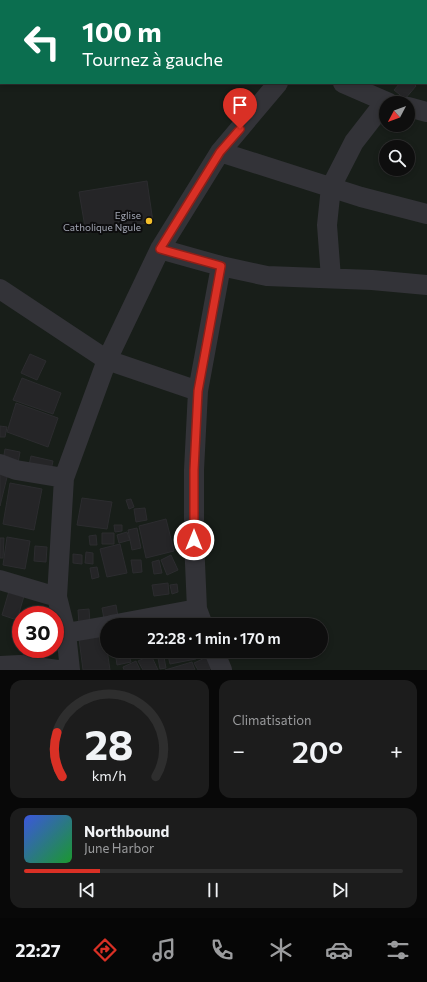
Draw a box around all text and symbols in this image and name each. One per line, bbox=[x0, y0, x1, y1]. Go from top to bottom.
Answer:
text: 100 m bbox=[82, 14, 162, 48]
icon: left bbox=[16, 16, 68, 68]
text: Tournez à gauche bbox=[82, 48, 223, 70]
pin bbox=[223, 88, 257, 129]
icon: arrive bbox=[229, 94, 251, 116]
north arrow bbox=[379, 96, 415, 132]
map controls bbox=[379, 96, 415, 176]
button: search bbox=[379, 140, 415, 176]
place label: Eglise Catholique Ngule bbox=[63, 209, 141, 233]
marker: Eglise Catholique Ngule bbox=[144, 216, 154, 226]
position arrow bbox=[173, 519, 215, 561]
speed limit sign: 30 bbox=[12, 606, 64, 658]
text: 22:28 · 1 min · 170 m bbox=[147, 629, 281, 647]
text: Climatisation bbox=[233, 712, 311, 728]
text: 28 bbox=[85, 718, 134, 769]
text: 20° bbox=[292, 732, 343, 769]
text: − bbox=[233, 737, 245, 764]
text: + bbox=[390, 737, 403, 764]
text: km/h bbox=[92, 766, 127, 784]
text: Northbound bbox=[84, 822, 169, 840]
text: June Harbor bbox=[84, 840, 154, 856]
icon: previous bbox=[76, 879, 98, 901]
icon: pause bbox=[202, 879, 224, 901]
icon: next bbox=[329, 879, 351, 901]
icon: directions bbox=[91, 936, 119, 964]
icon: music bbox=[150, 936, 178, 964]
icon: phone bbox=[208, 936, 236, 964]
icon: climate bbox=[267, 936, 295, 964]
icon: car bbox=[325, 936, 353, 964]
icon: filters bbox=[384, 936, 412, 964]
text: 22:27 bbox=[15, 939, 61, 961]

